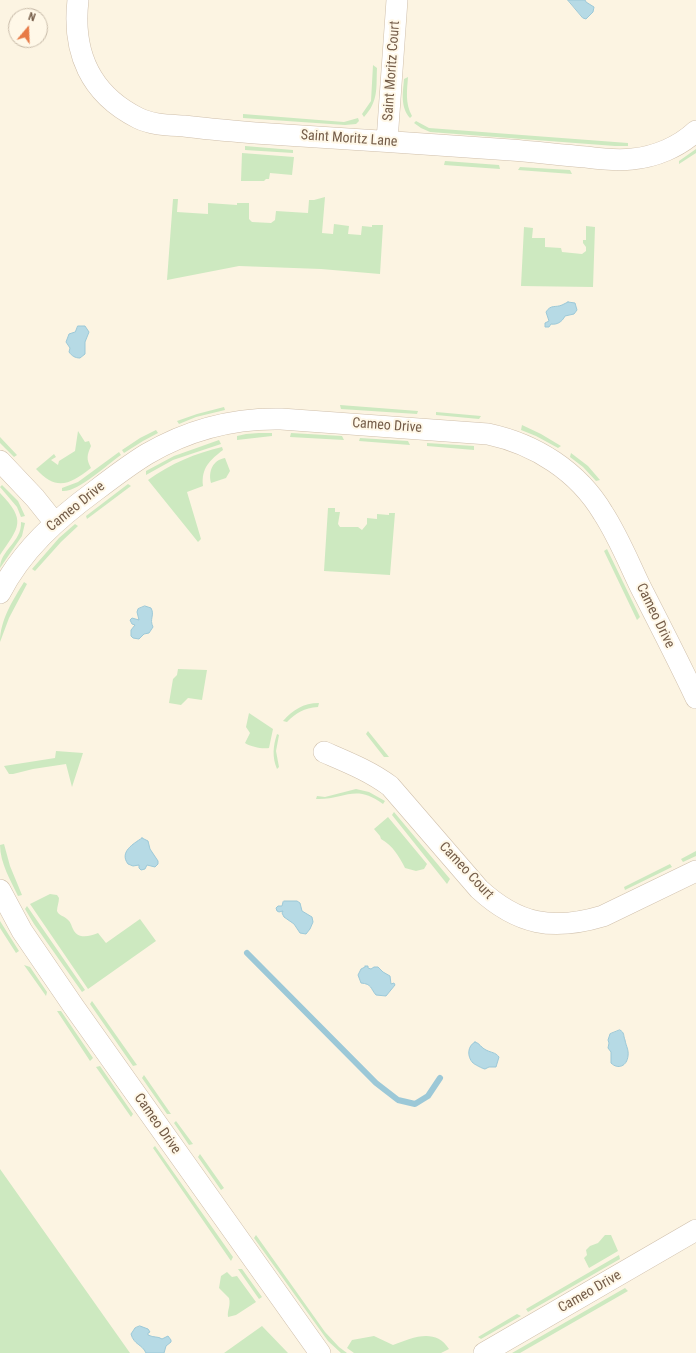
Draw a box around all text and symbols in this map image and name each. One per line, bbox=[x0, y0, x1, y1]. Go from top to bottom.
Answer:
north arrow bbox=[8, 8, 48, 48]
text: N bbox=[26, 10, 37, 24]
street label: Saint Moritz Court bbox=[380, 20, 404, 122]
street label: Saint Moritz Lane bbox=[300, 127, 398, 151]
street label: Cameo Drive bbox=[352, 415, 422, 437]
street label: Cameo Drive bbox=[44, 478, 108, 536]
street label: Cameo Drive bbox=[632, 581, 678, 651]
street label: Cameo Court bbox=[435, 839, 497, 903]
street label: Cameo Drive bbox=[130, 1091, 184, 1157]
street label: Cameo Drive bbox=[556, 1267, 624, 1317]

